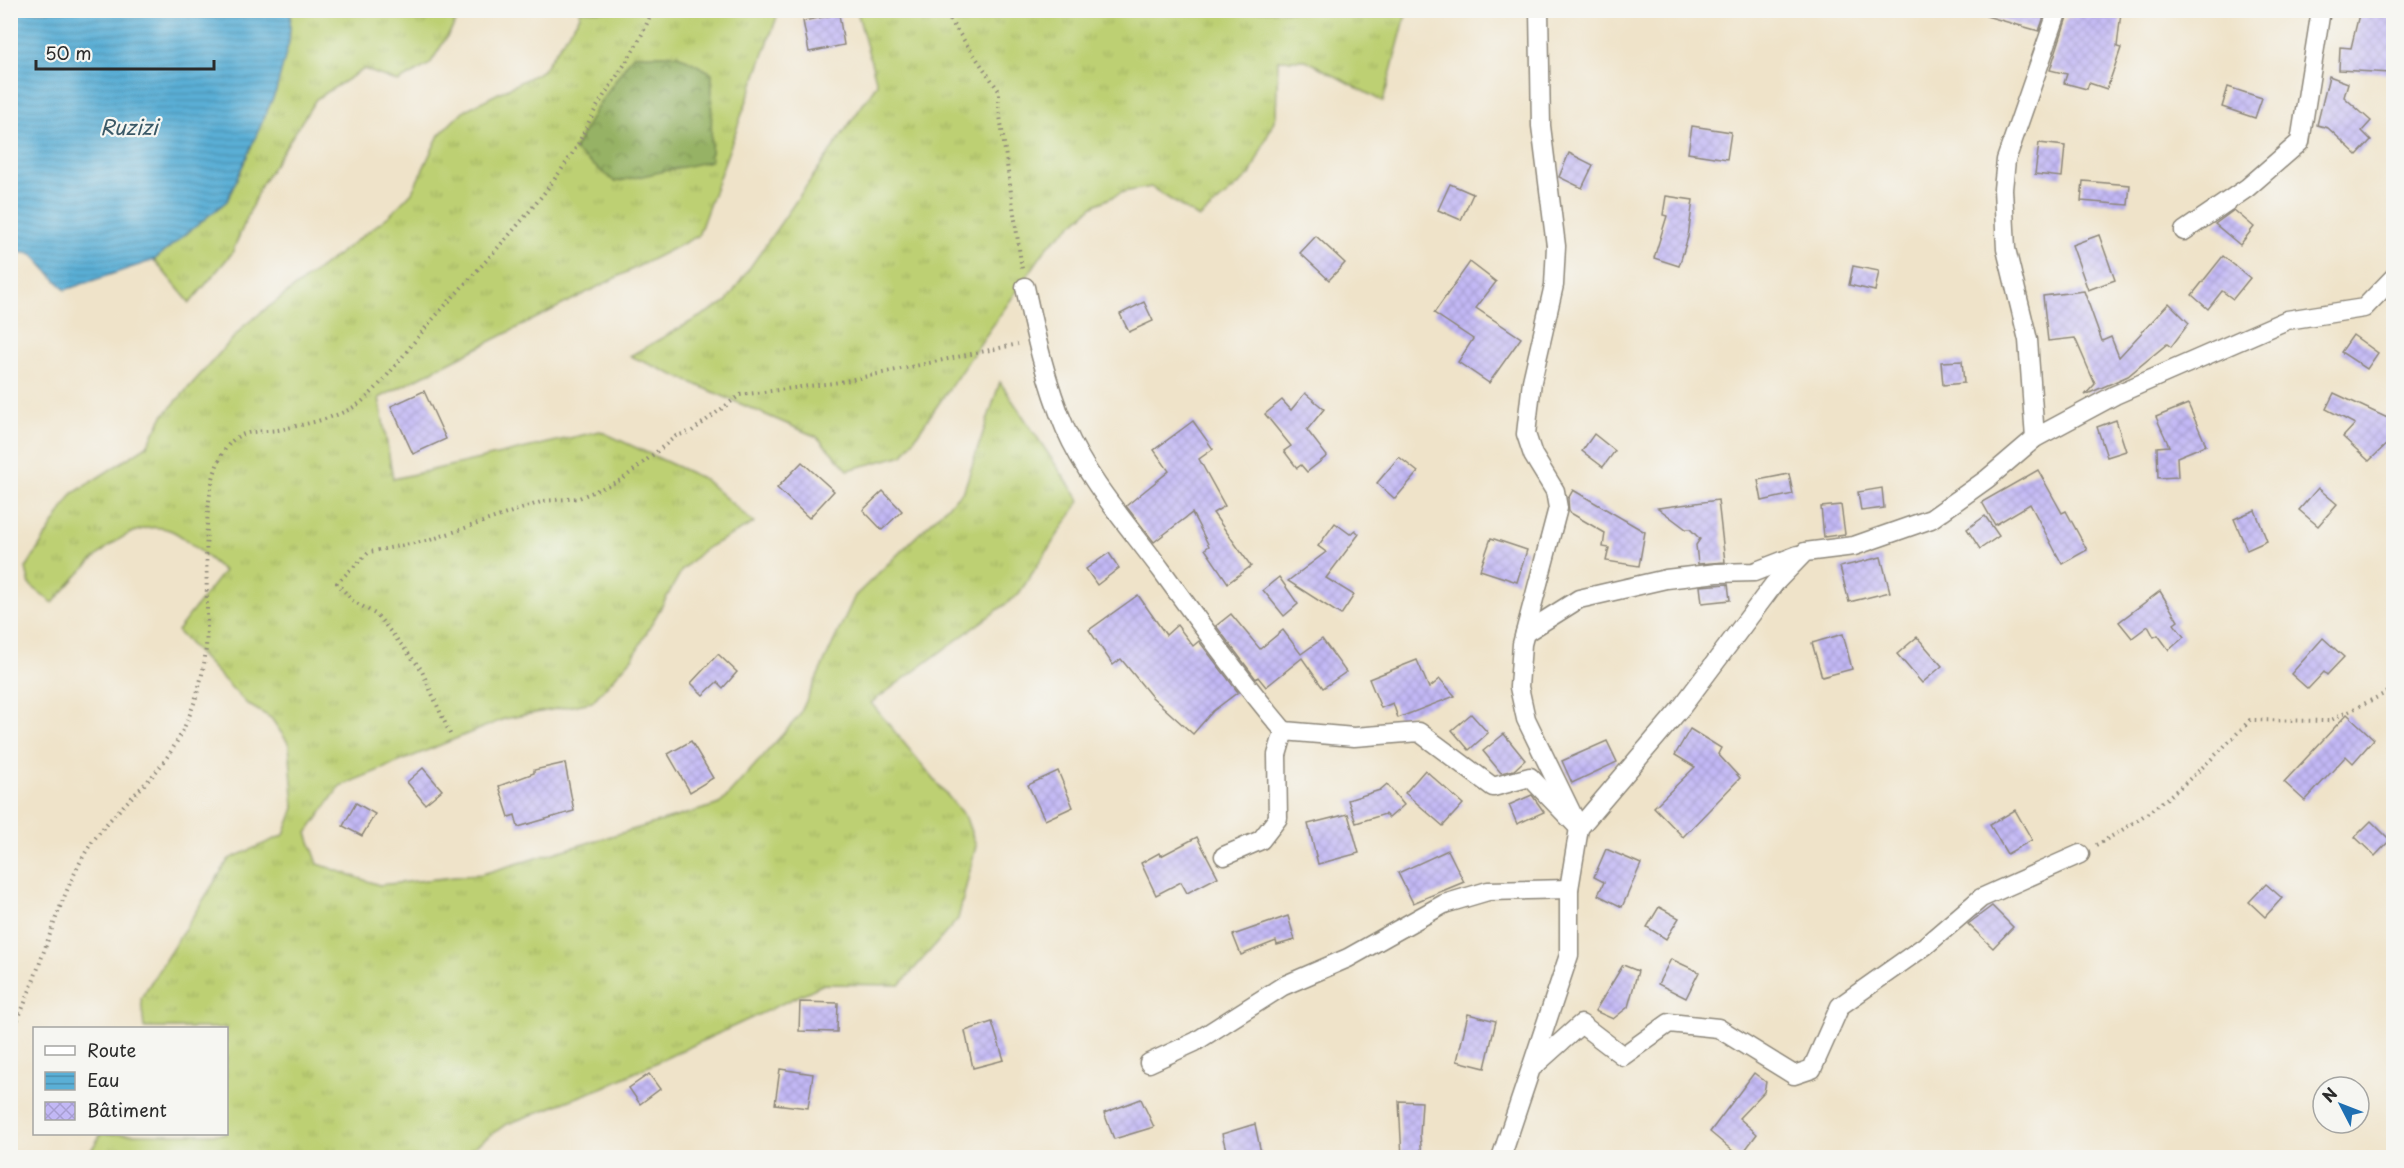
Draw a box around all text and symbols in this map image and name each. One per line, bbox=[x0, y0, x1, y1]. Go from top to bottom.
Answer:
scale bar bbox=[36, 33, 214, 71]
text: 50 m bbox=[45, 39, 92, 66]
water label: Ruzizi bbox=[100, 110, 161, 142]
legend bbox=[33, 1027, 228, 1135]
text: Route bbox=[87, 1036, 137, 1063]
text: Eau bbox=[87, 1066, 119, 1093]
north arrow bbox=[2311, 1075, 2371, 1135]
text: N bbox=[2316, 1082, 2342, 1107]
text: Bâtiment bbox=[87, 1096, 167, 1123]

